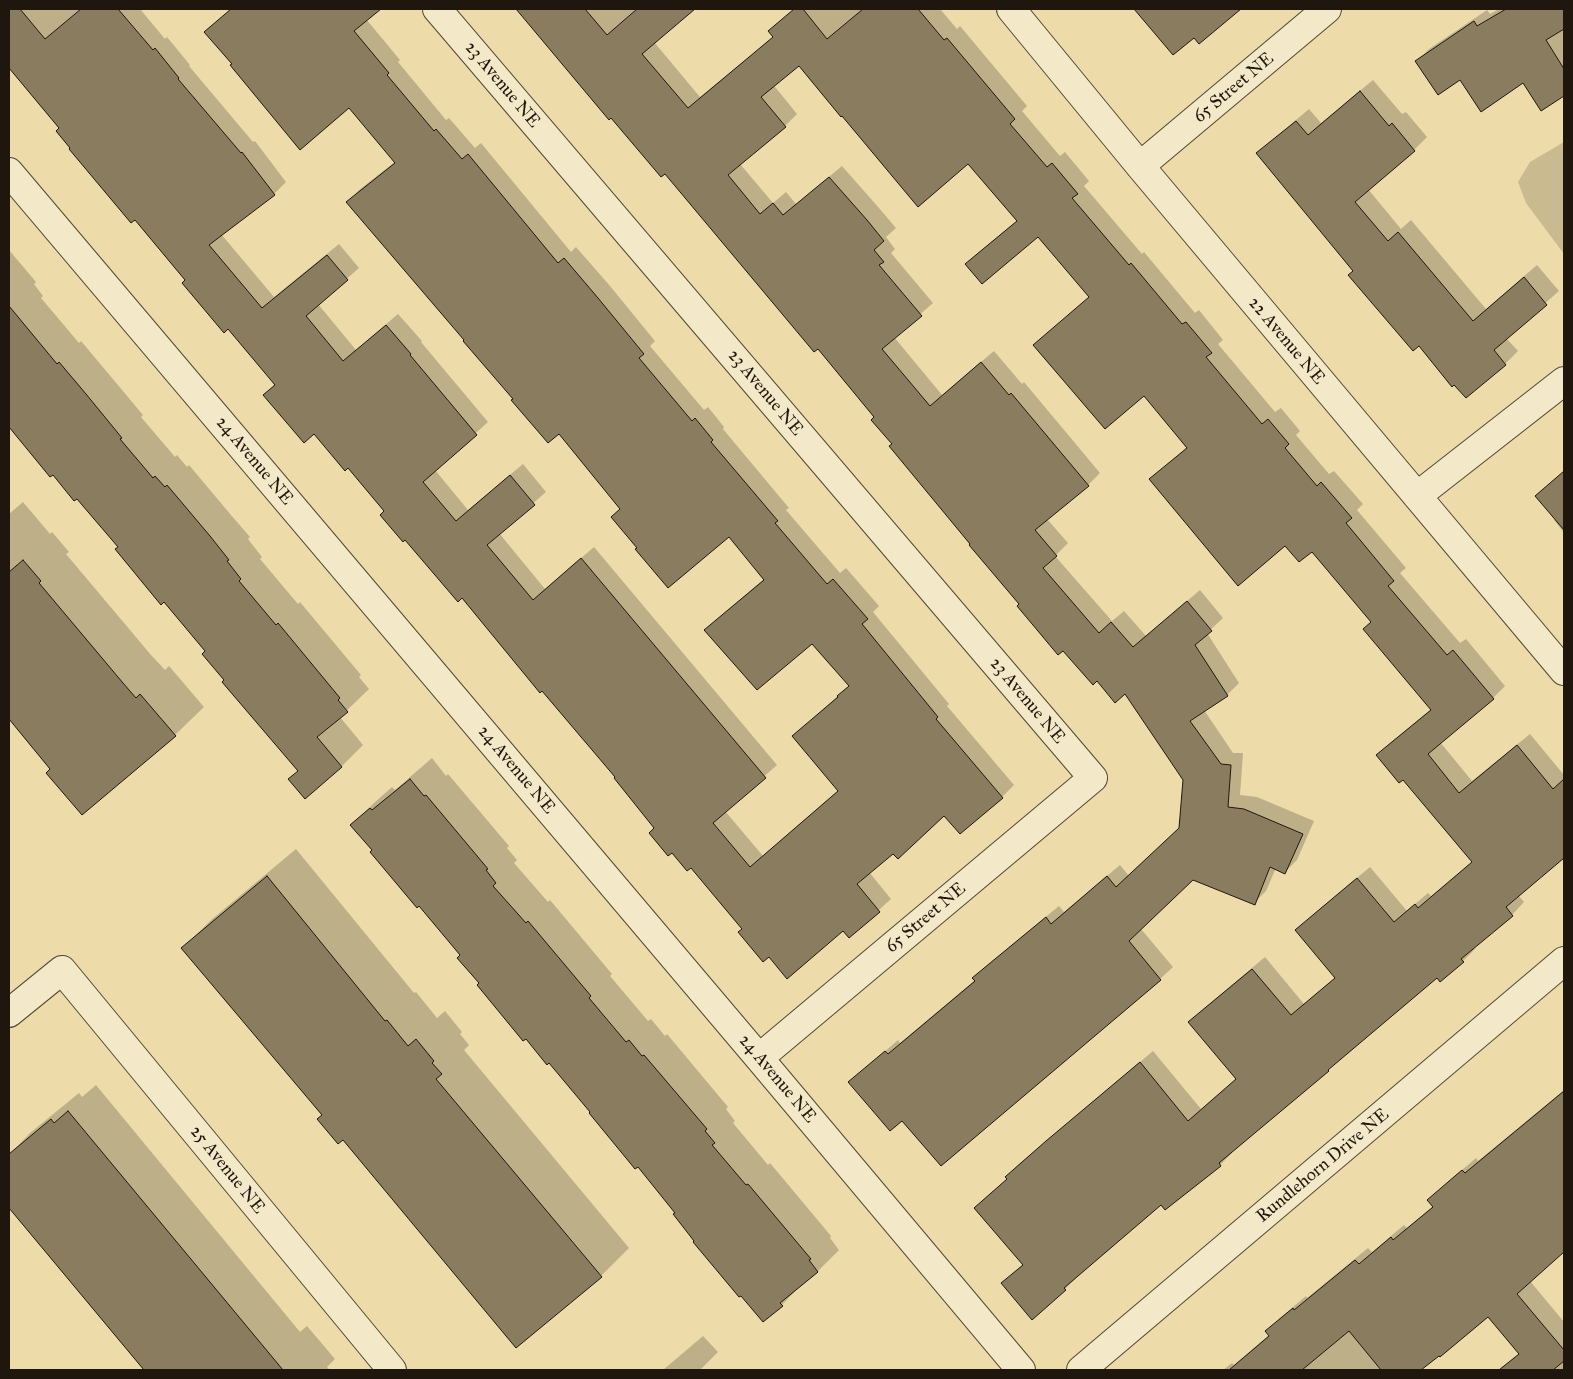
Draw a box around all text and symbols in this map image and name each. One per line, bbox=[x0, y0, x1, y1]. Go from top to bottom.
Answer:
street label: 23 Avenue NE bbox=[460, 37, 544, 133]
street label: 65 Street NE bbox=[1189, 48, 1279, 128]
street label: 22 Avenue NE bbox=[1243, 293, 1329, 389]
street label: 23 Avenue NE bbox=[723, 345, 807, 441]
street label: 24 Avenue NE bbox=[211, 412, 297, 510]
street label: 23 Avenue NE bbox=[985, 653, 1069, 749]
street label: 24 Avenue NE bbox=[473, 721, 559, 819]
street label: 65 Street NE bbox=[881, 878, 971, 958]
street label: 24 Avenue NE bbox=[734, 1030, 820, 1128]
street label: Rundlehorn Drive NE bbox=[1252, 1104, 1394, 1228]
street label: 25 Avenue NE bbox=[185, 1122, 269, 1218]

